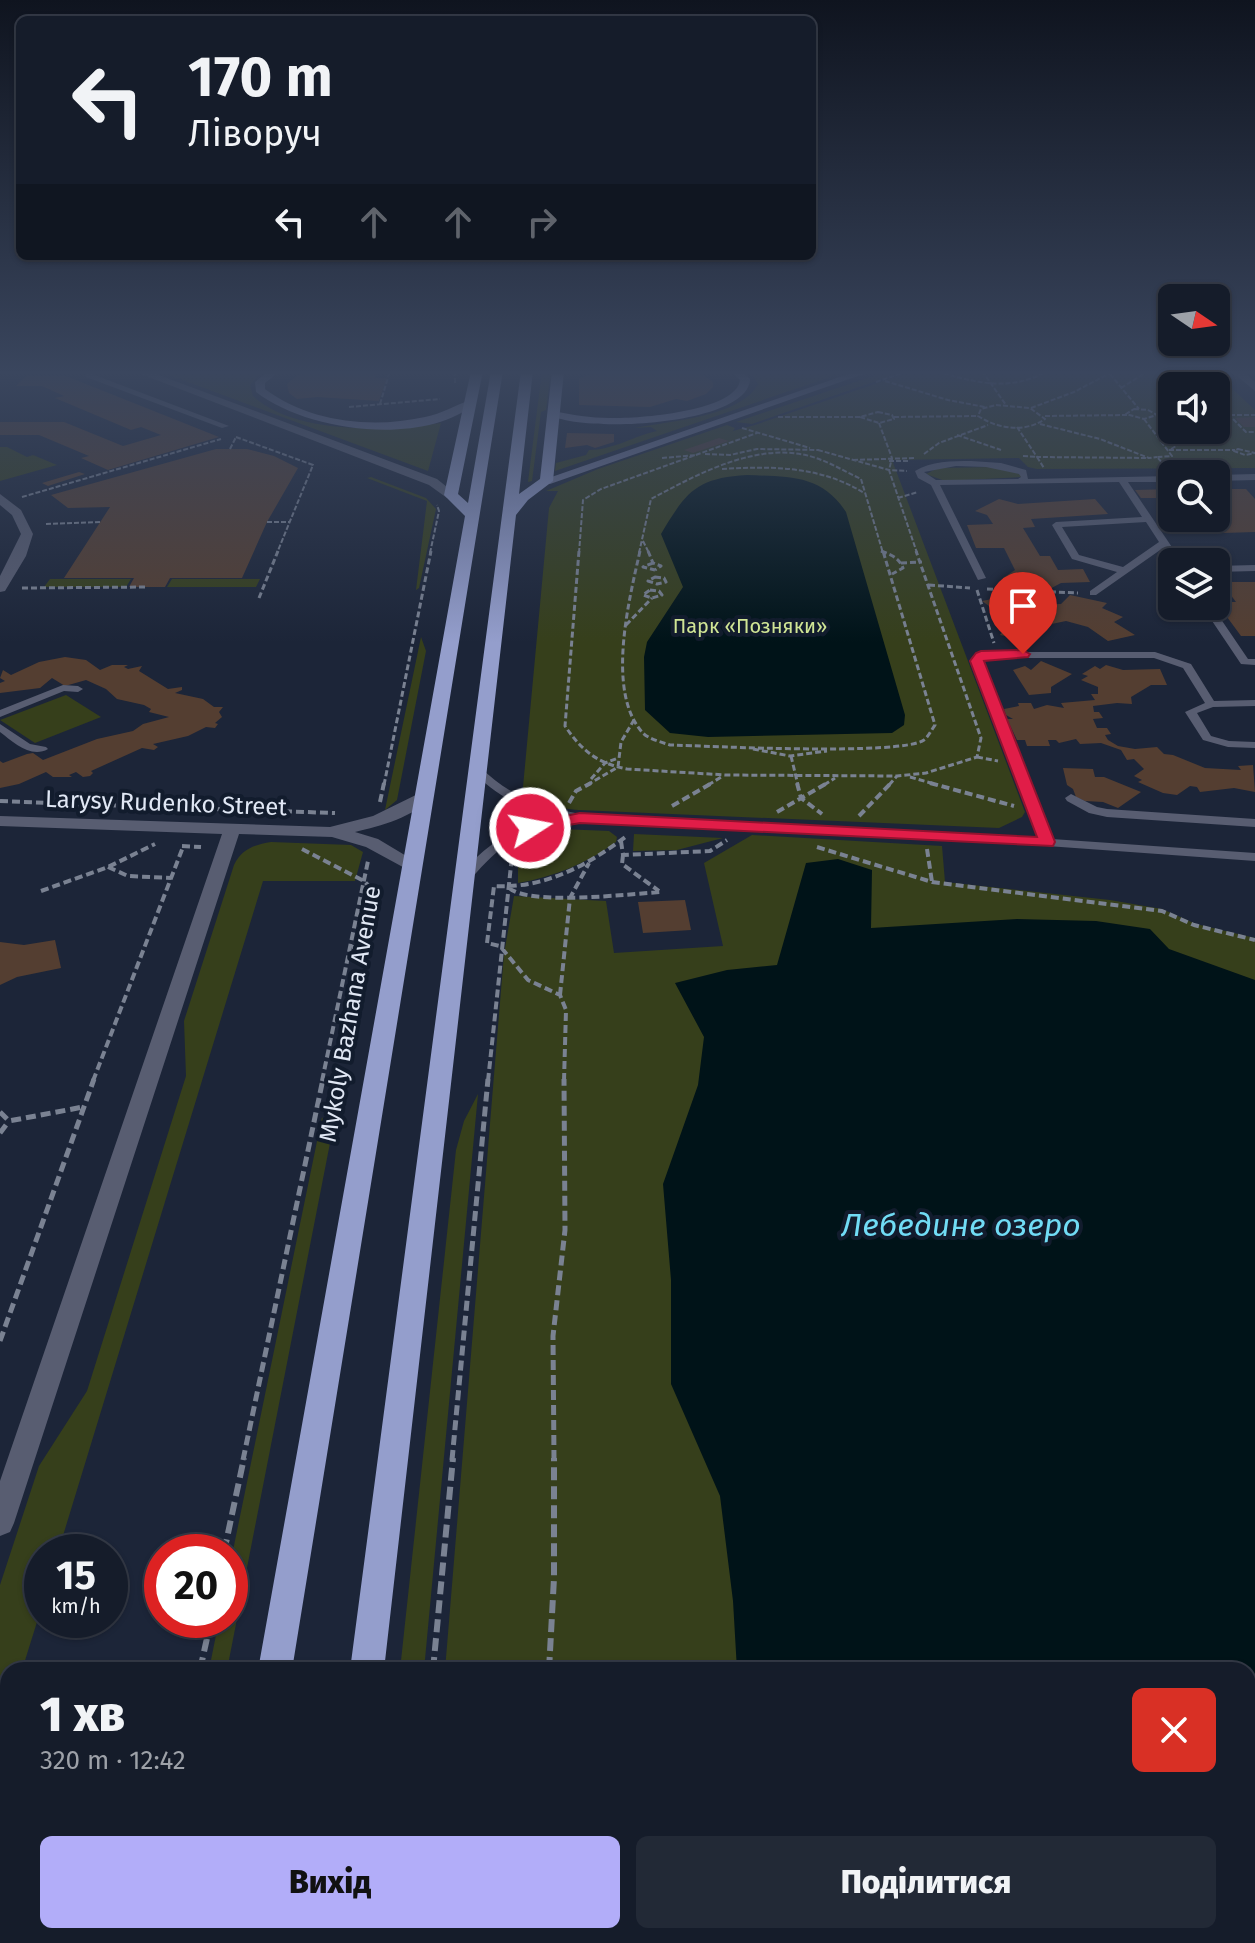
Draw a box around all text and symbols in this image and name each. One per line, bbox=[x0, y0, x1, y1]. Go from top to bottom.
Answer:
text: 170 m bbox=[188, 44, 333, 111]
icon: left bbox=[56, 48, 160, 152]
text: Ліворуч bbox=[188, 112, 322, 156]
icon: left bbox=[268, 200, 312, 244]
icon: ahead bbox=[352, 200, 396, 244]
icon: ahead bbox=[436, 200, 480, 244]
icon: right bbox=[520, 200, 564, 244]
north arrow bbox=[1158, 284, 1230, 356]
map controls bbox=[1158, 284, 1230, 620]
button: sound bbox=[1158, 372, 1230, 444]
button: search bbox=[1158, 460, 1230, 532]
button: layers bbox=[1158, 548, 1230, 620]
pin bbox=[989, 572, 1057, 654]
icon: arrive bbox=[1001, 584, 1045, 628]
park label: Парк «Позняки» bbox=[673, 614, 827, 638]
street label: Larysy Rudenko Street bbox=[44, 785, 288, 821]
position arrow bbox=[488, 786, 572, 870]
street label: Mykoly Bazhana Avenue bbox=[314, 884, 386, 1144]
water label: Лебедине озеро bbox=[840, 1206, 1081, 1244]
speed limit sign: 20 bbox=[144, 1534, 248, 1638]
text: 15 bbox=[56, 1552, 96, 1600]
text: km/h bbox=[51, 1594, 101, 1618]
text: 1 хв bbox=[40, 1686, 125, 1744]
button: close bbox=[1132, 1688, 1216, 1772]
text: 320 m · 12:42 bbox=[40, 1745, 186, 1776]
button: Вихід bbox=[40, 1836, 620, 1928]
button: Поділитися bbox=[636, 1836, 1216, 1928]

